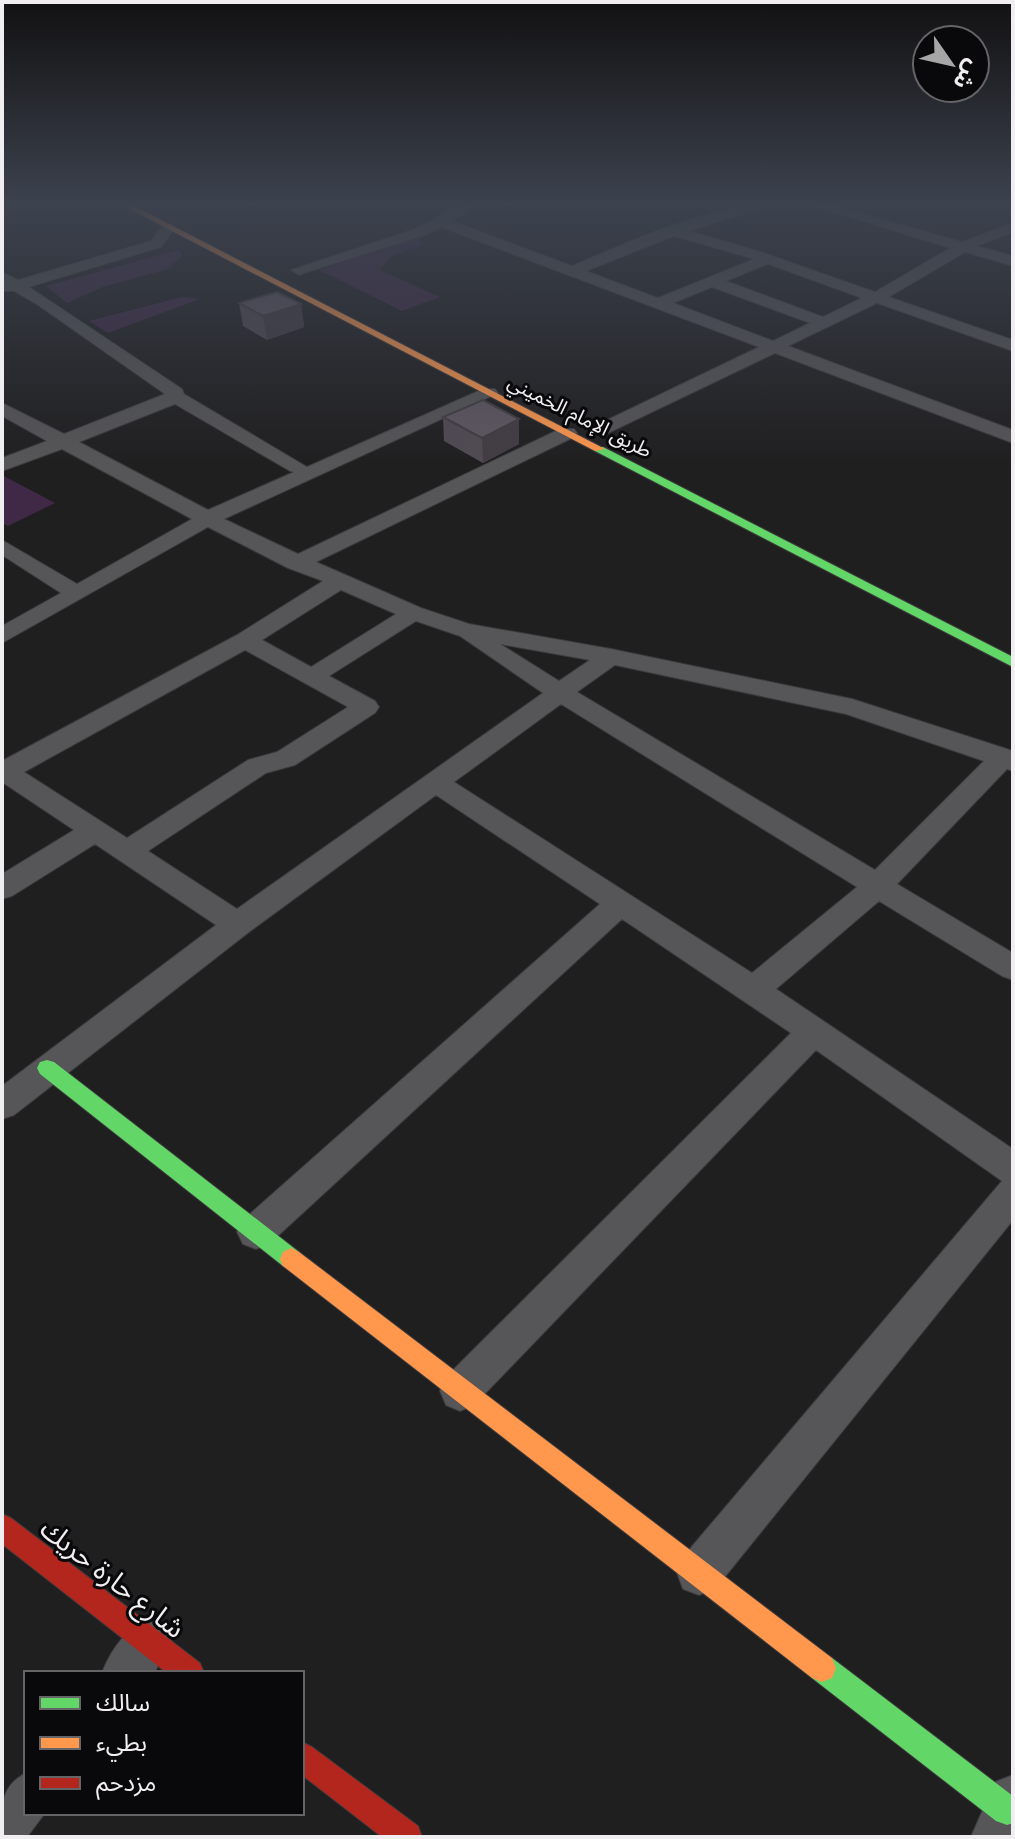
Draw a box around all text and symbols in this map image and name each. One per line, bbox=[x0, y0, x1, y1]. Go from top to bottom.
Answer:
north arrow bbox=[911, 24, 991, 104]
text: ش bbox=[948, 55, 986, 94]
street label: طريق الإمام الخميني bbox=[502, 370, 655, 466]
street label: شارع حارة حريك bbox=[32, 1512, 191, 1648]
legend bbox=[24, 1671, 304, 1815]
text: سالك bbox=[96, 1689, 150, 1717]
text: بطيء bbox=[96, 1729, 147, 1762]
text: مزدحم bbox=[96, 1769, 156, 1800]

